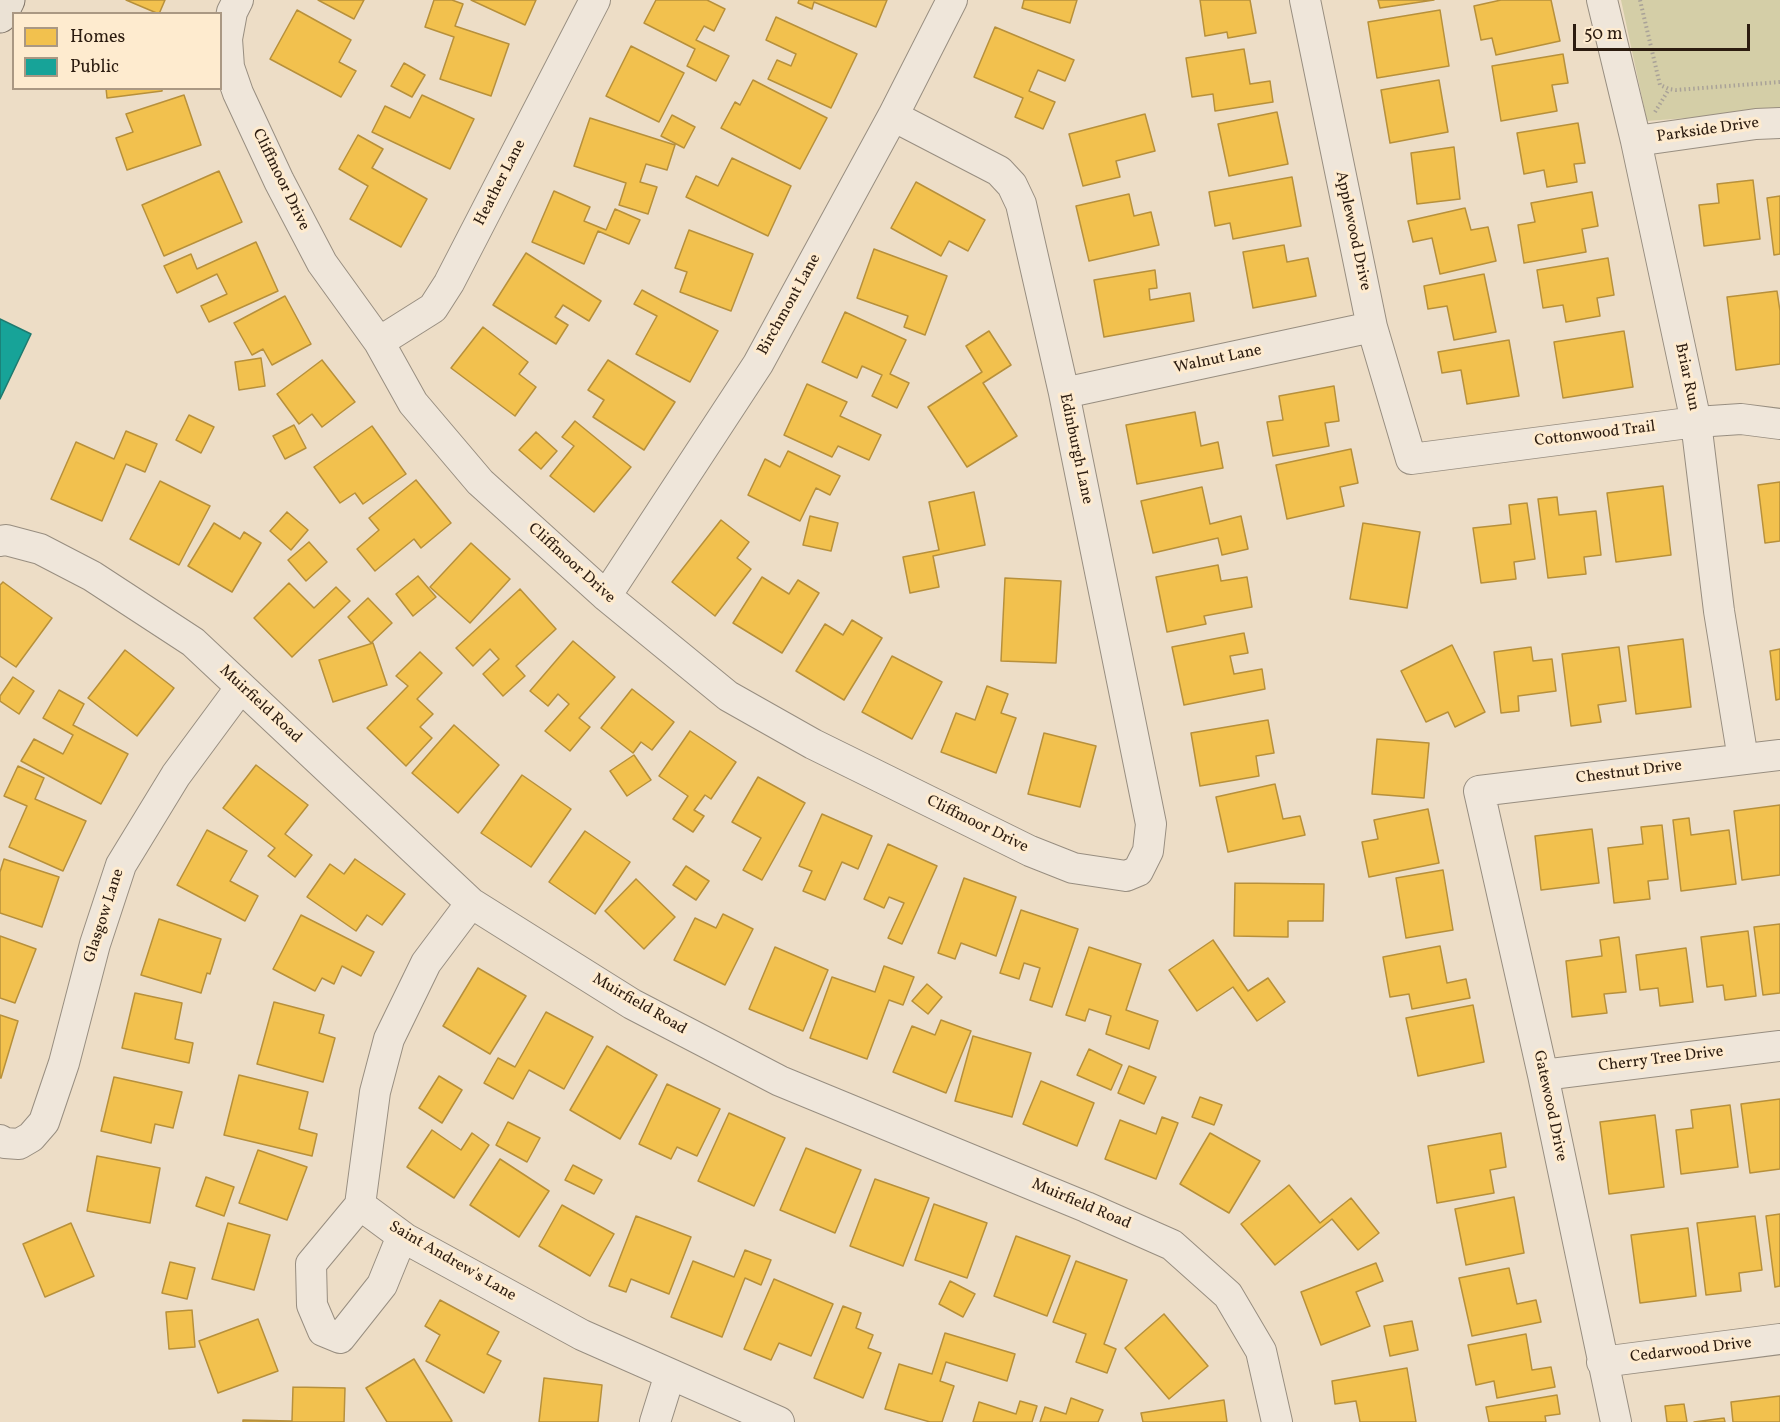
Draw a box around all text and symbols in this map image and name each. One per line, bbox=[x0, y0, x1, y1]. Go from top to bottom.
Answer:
legend bbox=[12, 12, 222, 90]
scale bar bbox=[1576, 12, 1753, 50]
text: 50 m bbox=[1584, 22, 1623, 47]
text: Homes bbox=[70, 25, 125, 50]
text: Public bbox=[70, 55, 119, 80]
street label: Parkside Drive bbox=[1656, 114, 1760, 148]
street label: Cliffmoor Drive bbox=[247, 126, 313, 234]
street label: Heather Lane bbox=[471, 137, 531, 229]
street label: Applewood Drive bbox=[1330, 170, 1374, 292]
street label: Birchmont Lane bbox=[754, 251, 826, 359]
street label: Walnut Lane bbox=[1172, 341, 1264, 379]
street label: Briar Run bbox=[1669, 341, 1703, 413]
street label: Edinburgh Lane bbox=[1054, 392, 1096, 506]
street label: Cottonwood Trail bbox=[1533, 418, 1657, 452]
street label: Cliffmoor Drive bbox=[523, 520, 619, 608]
street label: Muirfield Road bbox=[215, 662, 305, 748]
street label: Chestnut Drive bbox=[1575, 757, 1683, 789]
street label: Cliffmoor Drive bbox=[923, 792, 1031, 858]
street label: Glasgow Lane bbox=[81, 867, 129, 965]
street label: Muirfield Road bbox=[588, 970, 690, 1040]
street label: Cherry Tree Drive bbox=[1597, 1043, 1725, 1077]
street label: Gatewood Drive bbox=[1528, 1049, 1570, 1163]
street label: Muirfield Road bbox=[1029, 1175, 1133, 1235]
street label: Saint Andrew's Lane bbox=[385, 1218, 519, 1306]
street label: Cedarwood Drive bbox=[1629, 1334, 1753, 1368]

